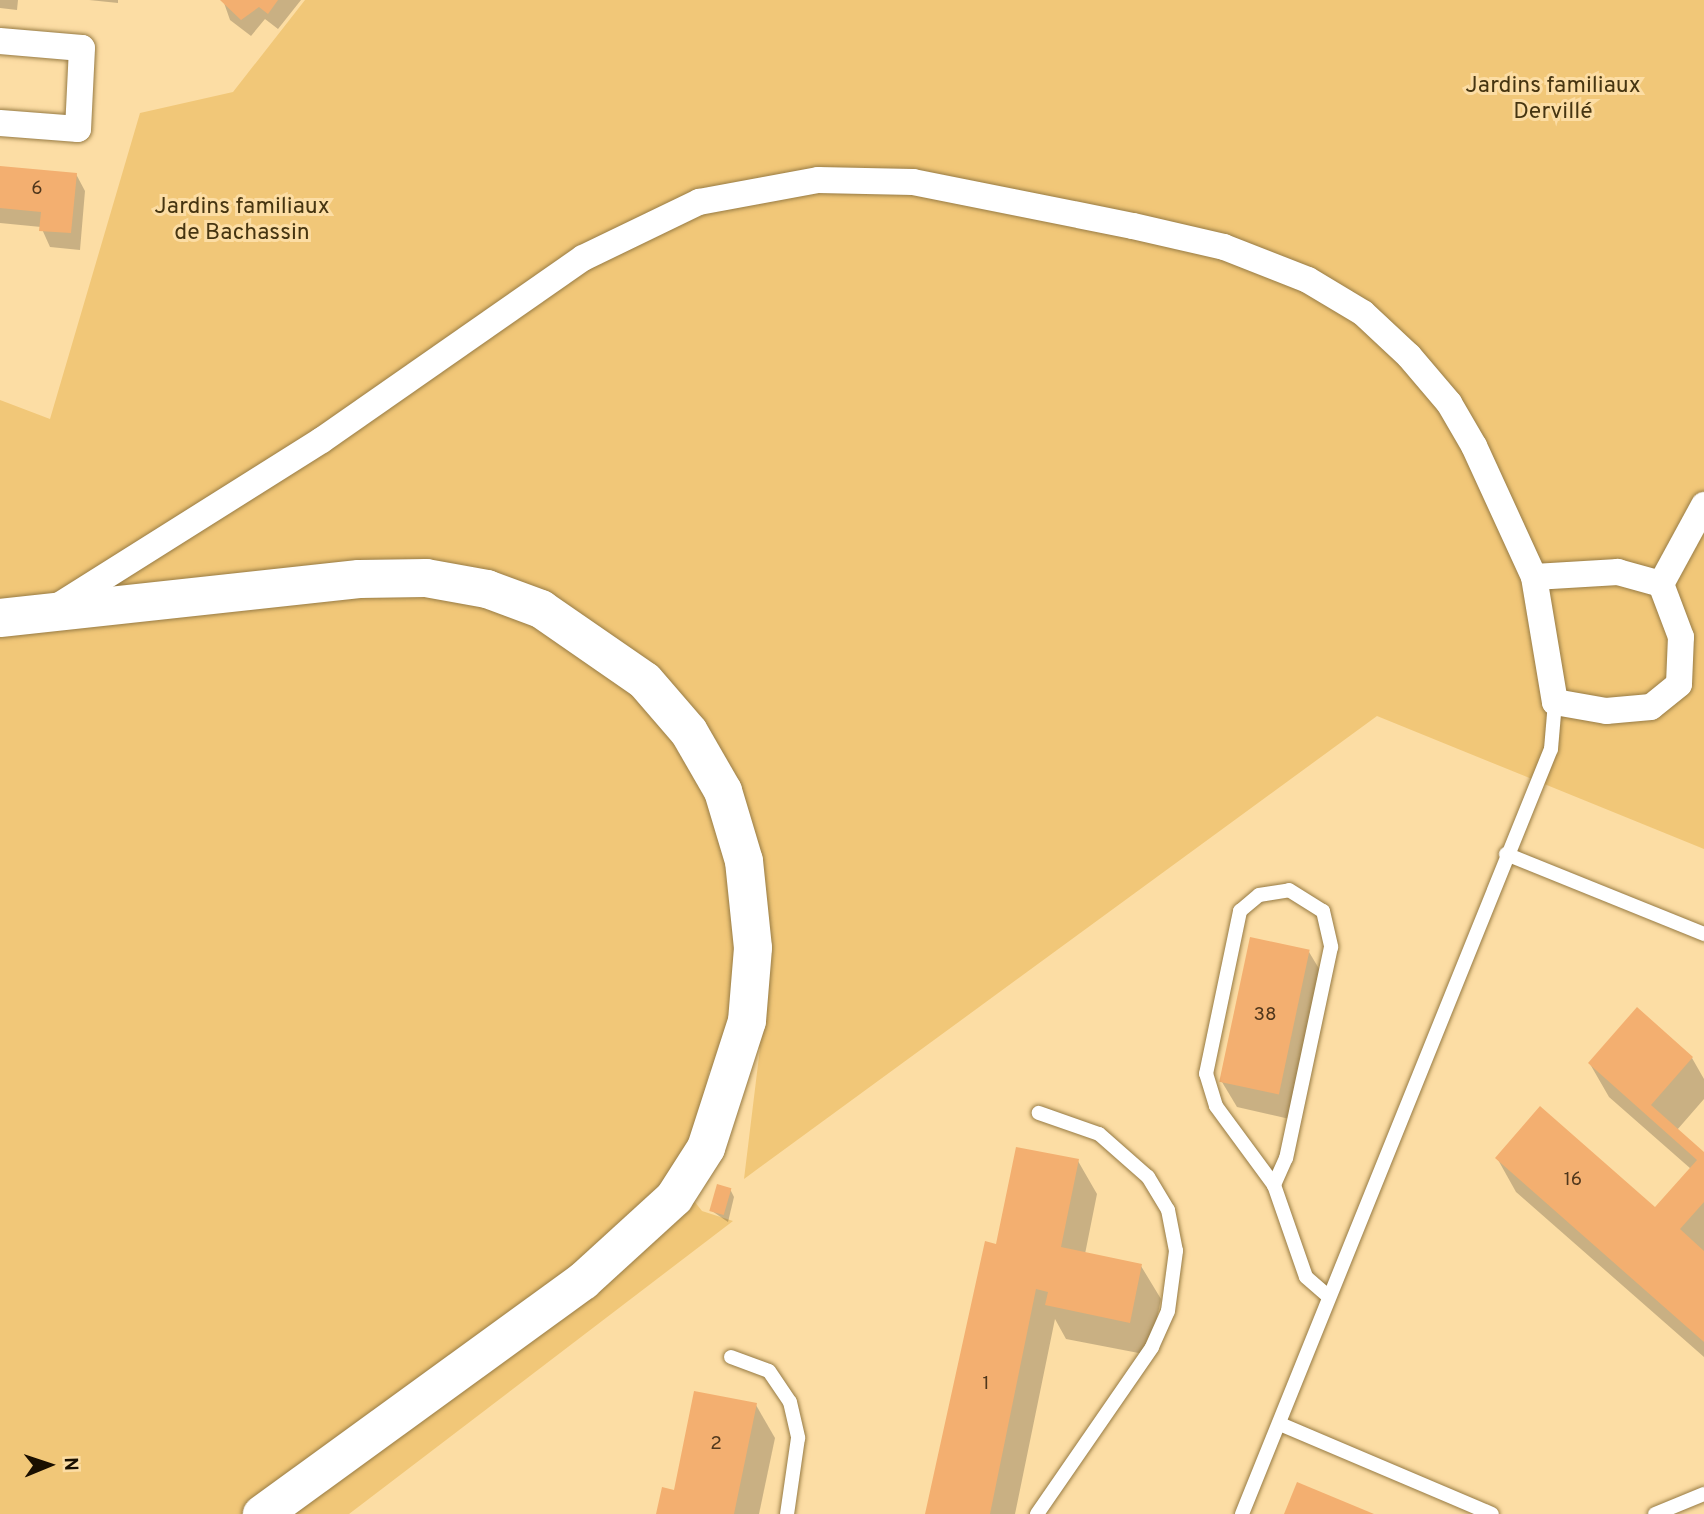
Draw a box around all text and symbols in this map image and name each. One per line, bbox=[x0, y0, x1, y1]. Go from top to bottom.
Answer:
park label: Jardins familiaux Dervillé bbox=[1465, 73, 1641, 127]
house number: 6 bbox=[31, 179, 43, 201]
park label: Jardins familiaux de Bachassin bbox=[154, 194, 330, 248]
house number: 38 bbox=[1253, 1005, 1277, 1027]
house number: 16 bbox=[1564, 1170, 1582, 1192]
house number: 1 bbox=[982, 1374, 990, 1396]
north arrow bbox=[14, 1430, 84, 1500]
house number: 2 bbox=[710, 1434, 722, 1456]
text: N bbox=[58, 1457, 82, 1472]

